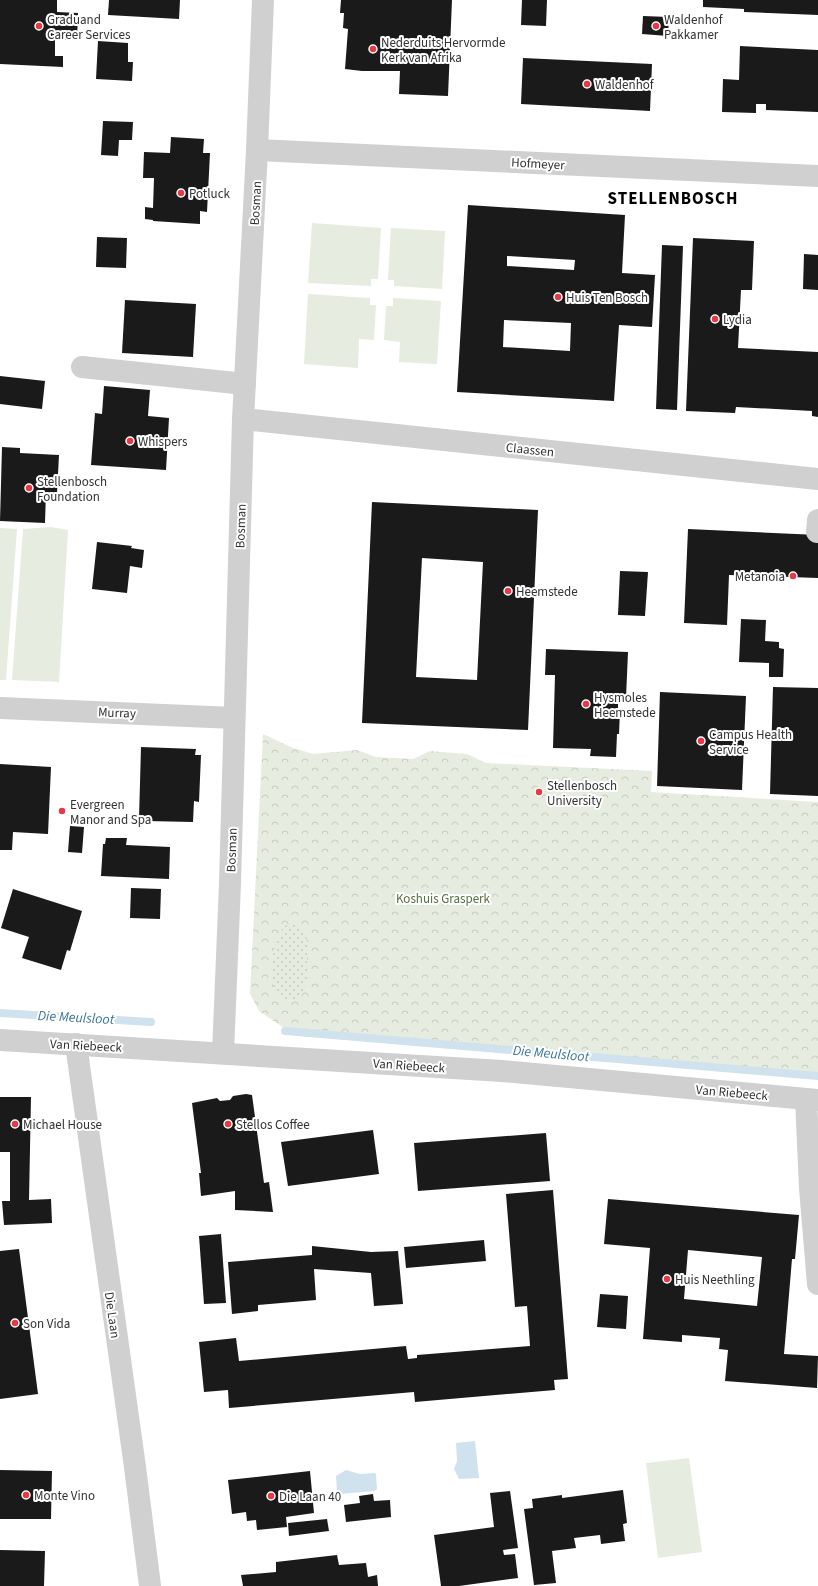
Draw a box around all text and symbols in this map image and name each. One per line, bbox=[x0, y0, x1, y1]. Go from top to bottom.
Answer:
place label: Graduand Career Services bbox=[47, 11, 131, 44]
place label: Waldenhof Pakkamer bbox=[664, 11, 724, 44]
marker: Graduand Career Services bbox=[34, 21, 44, 31]
marker: Waldenhof Pakkamer bbox=[651, 21, 661, 31]
place label: Nederduits Hervormde Kerk van Afrika bbox=[381, 34, 505, 67]
marker: Nederduits Hervormde Kerk van Afrika bbox=[368, 44, 378, 54]
place label: Waldenhof bbox=[595, 76, 655, 94]
marker: Waldenhof bbox=[582, 79, 592, 89]
street label: Hofmeyer bbox=[511, 154, 566, 174]
street label: Bosman bbox=[246, 180, 266, 226]
place label: Potluck bbox=[189, 185, 231, 203]
district label: STELLENBOSCH bbox=[608, 187, 738, 211]
marker: Potluck bbox=[176, 188, 186, 198]
place label: Huis Ten Bosch bbox=[566, 289, 648, 307]
marker: Huis Ten Bosch bbox=[553, 292, 563, 302]
place label: Lydia bbox=[723, 311, 752, 329]
marker: Lydia bbox=[710, 314, 720, 324]
place label: Whispers bbox=[138, 433, 188, 451]
marker: Whispers bbox=[125, 436, 135, 446]
street label: Claassen bbox=[505, 439, 555, 461]
place label: Stellenbosch Foundation bbox=[37, 473, 107, 506]
marker: Stellenbosch Foundation bbox=[24, 483, 34, 493]
street label: Bosman bbox=[231, 503, 251, 549]
place label: Metanoia bbox=[735, 568, 785, 586]
marker: Metanoia bbox=[788, 571, 798, 581]
place label: Heemstede bbox=[516, 583, 578, 601]
marker: Heemstede bbox=[503, 586, 513, 596]
place label: Hysmoles Heemstede bbox=[594, 689, 656, 722]
marker: Hysmoles Heemstede bbox=[581, 699, 591, 709]
street label: Murray bbox=[98, 703, 136, 723]
place label: Campus Health Service bbox=[709, 726, 792, 759]
marker: Campus Health Service bbox=[696, 736, 706, 746]
place label: Stellenbosch University bbox=[547, 777, 617, 810]
marker: Stellenbosch University bbox=[534, 787, 544, 797]
place label: Evergreen Manor and Spa bbox=[70, 796, 151, 829]
marker: Evergreen Manor and Spa bbox=[57, 806, 67, 816]
street label: Bosman bbox=[222, 827, 242, 873]
park label: Koshuis Grasperk bbox=[396, 890, 491, 908]
water label: Die Meulsloot bbox=[37, 1006, 115, 1030]
street label: Van Riebeeck bbox=[49, 1035, 123, 1057]
water label: Die Meulsloot bbox=[512, 1041, 590, 1067]
street label: Van Riebeeck bbox=[372, 1055, 446, 1078]
street label: Van Riebeeck bbox=[695, 1081, 769, 1105]
place label: Michael House bbox=[23, 1116, 102, 1134]
place label: Stellos Coffee bbox=[236, 1116, 310, 1134]
marker: Michael House bbox=[10, 1119, 20, 1129]
marker: Stellos Coffee bbox=[223, 1119, 233, 1129]
place label: Huis Neethling bbox=[675, 1271, 755, 1289]
marker: Huis Neethling bbox=[662, 1274, 672, 1284]
street label: Die Laan bbox=[100, 1291, 124, 1340]
place label: Son Vida bbox=[23, 1315, 70, 1333]
marker: Son Vida bbox=[10, 1318, 20, 1328]
place label: Monte Vino bbox=[34, 1487, 95, 1505]
place label: Die Laan 40 bbox=[279, 1488, 341, 1506]
marker: Monte Vino bbox=[21, 1490, 31, 1500]
marker: Die Laan 40 bbox=[266, 1491, 276, 1501]

